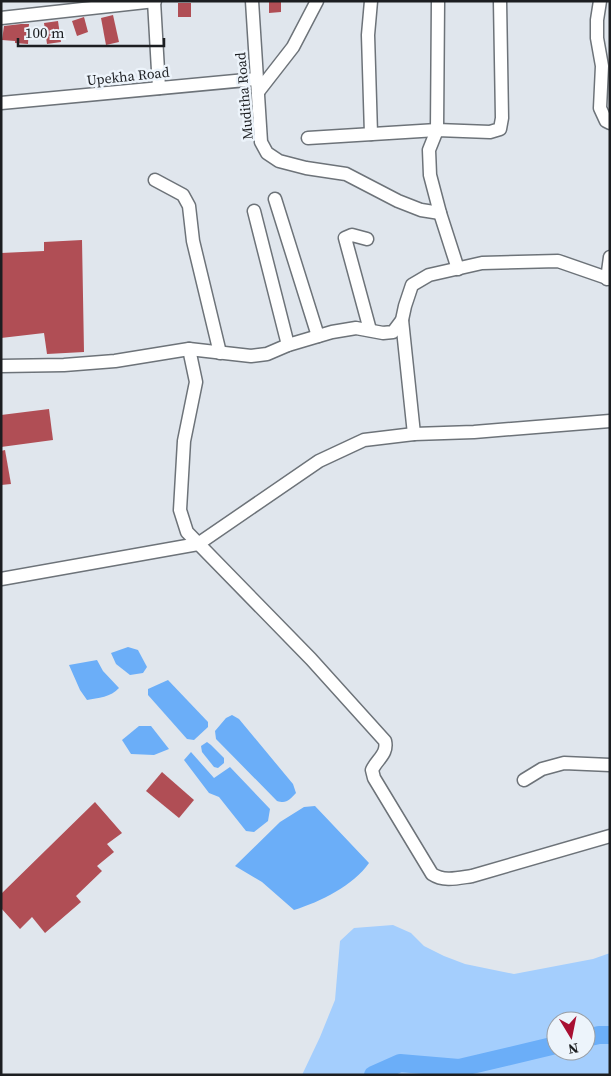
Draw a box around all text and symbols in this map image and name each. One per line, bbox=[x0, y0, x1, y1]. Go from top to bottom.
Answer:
scale bar bbox=[18, 15, 164, 47]
text: 100 m bbox=[25, 22, 65, 43]
street label: Muditha Road bbox=[230, 51, 258, 140]
street label: Upekha Road bbox=[86, 62, 170, 90]
north arrow bbox=[546, 1011, 596, 1061]
text: N bbox=[566, 1038, 580, 1060]

